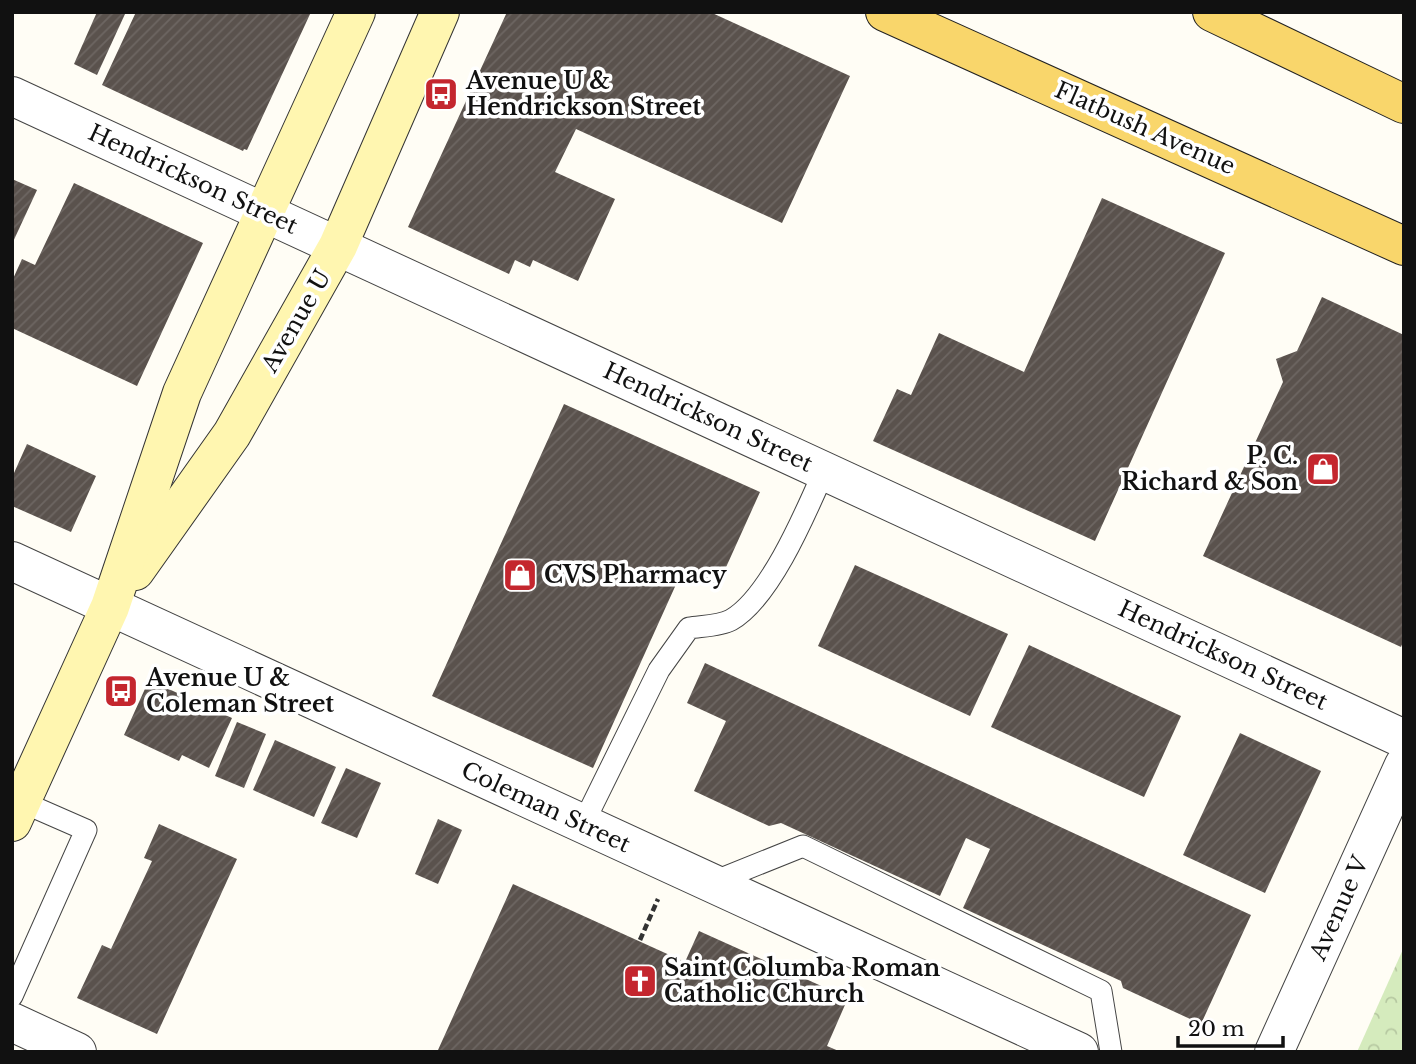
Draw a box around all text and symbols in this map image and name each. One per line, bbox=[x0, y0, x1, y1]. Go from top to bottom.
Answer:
place label: Avenue U & Hendrickson Street bbox=[465, 67, 701, 121]
bus stop icon: Avenue U & Hendrickson Street bbox=[422, 75, 460, 113]
street label: Flatbush Avenue bbox=[1051, 76, 1239, 180]
street label: Hendrickson Street bbox=[84, 118, 302, 240]
street label: Avenue U bbox=[255, 264, 337, 378]
street label: Hendrickson Street bbox=[599, 356, 817, 478]
place label: P. C. Richard & Son bbox=[1121, 442, 1298, 496]
shop icon: P. C. Richard & Son bbox=[1304, 450, 1342, 488]
shop icon: CVS Pharmacy bbox=[501, 556, 539, 594]
place label: CVS Pharmacy bbox=[544, 561, 728, 589]
street label: Hendrickson Street bbox=[1114, 594, 1332, 716]
place label: Avenue U & Coleman Street bbox=[145, 664, 334, 718]
bus stop icon: Avenue U & Coleman Street bbox=[102, 672, 140, 710]
street label: Coleman Street bbox=[457, 756, 635, 859]
street label: Avenue V bbox=[1303, 851, 1375, 965]
place label: Saint Columba Roman Catholic Church bbox=[664, 954, 941, 1008]
church icon: Saint Columba Roman Catholic Church bbox=[621, 962, 659, 1000]
scale bar bbox=[1178, 1004, 1283, 1048]
text: 20 m bbox=[1188, 1016, 1245, 1042]

